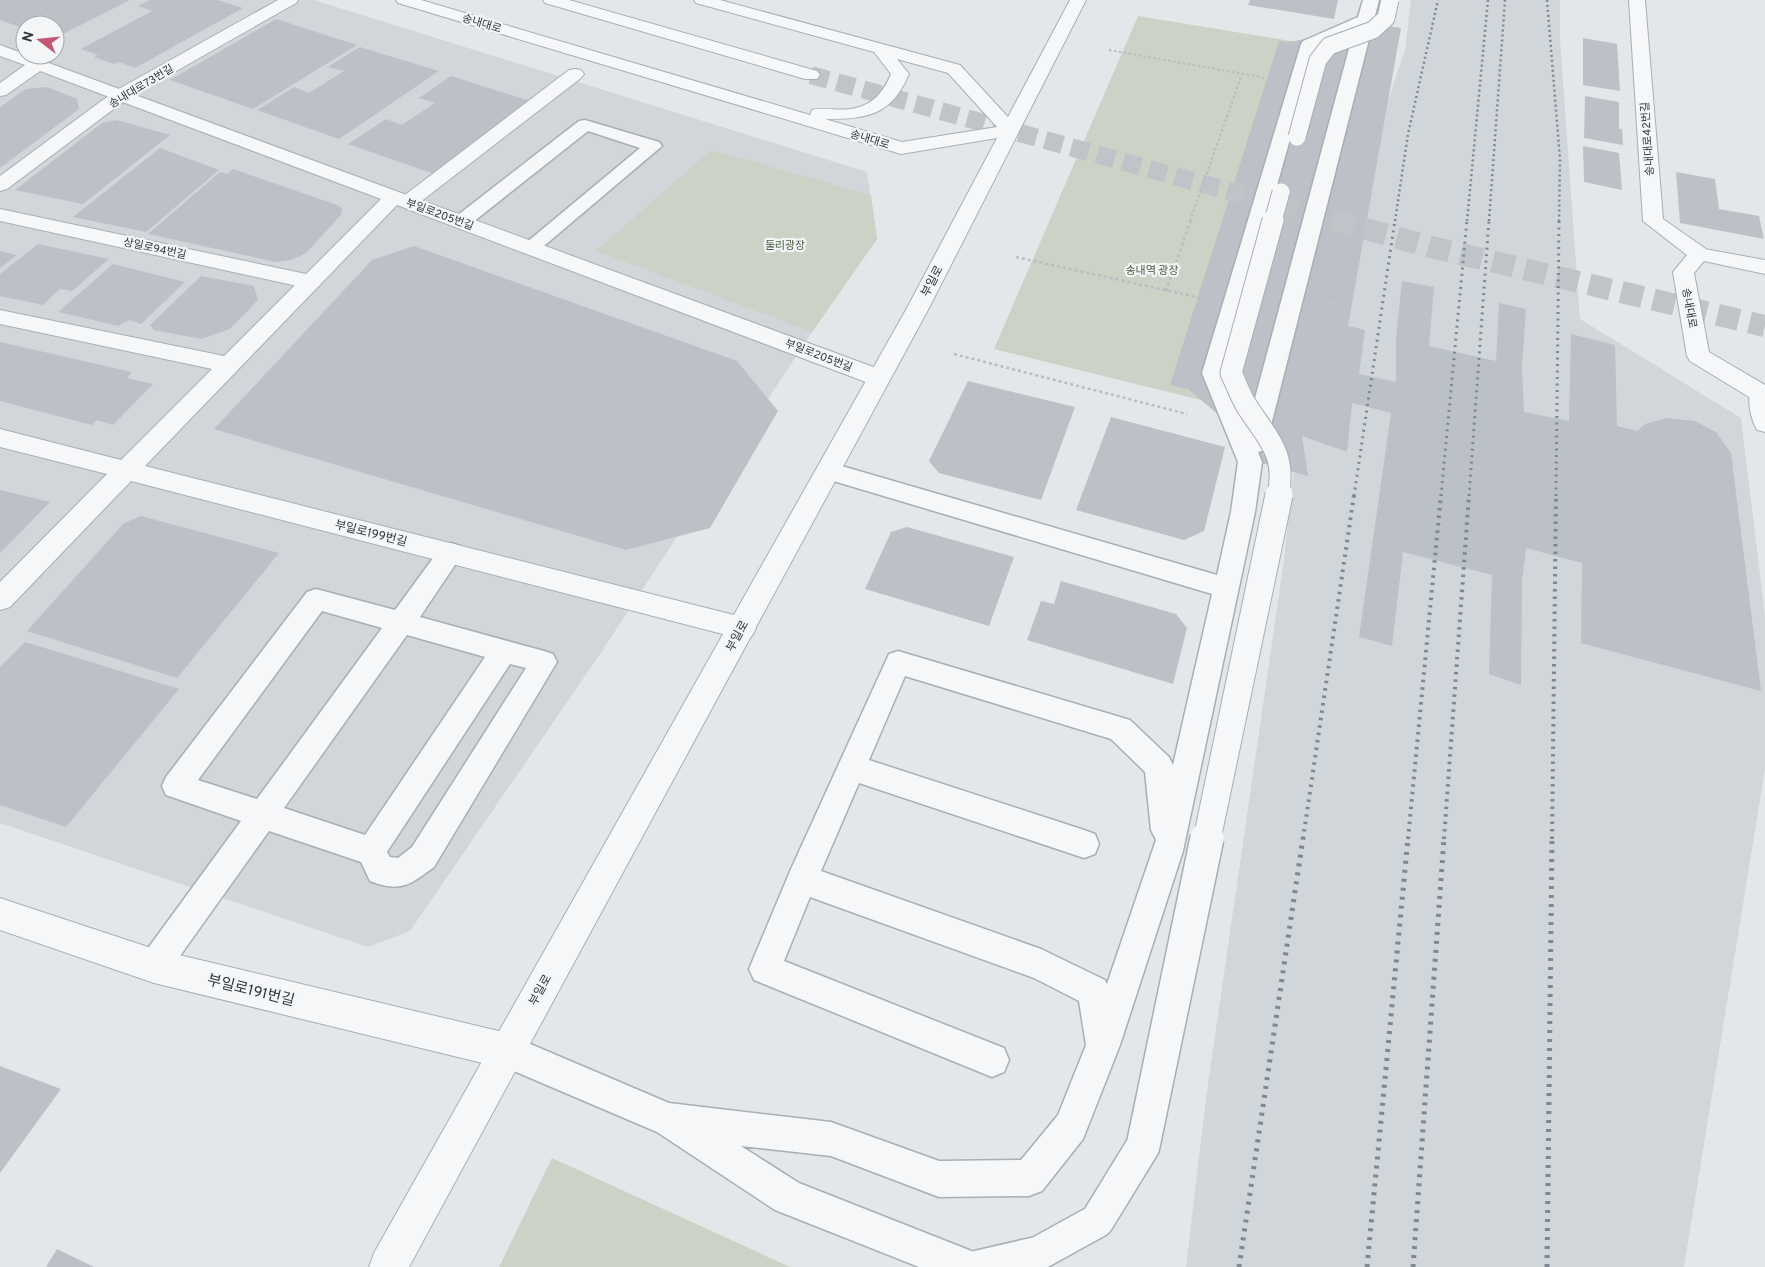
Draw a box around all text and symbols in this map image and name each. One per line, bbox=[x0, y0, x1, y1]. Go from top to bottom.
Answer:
street label: 송내대로 bbox=[460, 11, 503, 37]
north arrow bbox=[15, 15, 65, 65]
text: N bbox=[19, 30, 39, 44]
street label: 송내대로73번길 bbox=[107, 62, 176, 112]
street label: 송내대로42번길 bbox=[1638, 101, 1658, 176]
street label: 송내대로 bbox=[848, 127, 891, 153]
street label: 부일로205번길 bbox=[404, 196, 476, 234]
street label: 상일로94번길 bbox=[122, 235, 188, 262]
park label: 둘리광장 bbox=[765, 239, 805, 253]
street label: 부일로 bbox=[918, 263, 948, 300]
park label: 송내역 광장 bbox=[1125, 264, 1179, 278]
street label: 송내대로 bbox=[1679, 287, 1699, 329]
street label: 부일로205번길 bbox=[783, 337, 854, 375]
street label: 부일로199번길 bbox=[333, 517, 409, 551]
street label: 부일로 bbox=[723, 618, 753, 655]
street label: 부일로191번길 bbox=[205, 971, 296, 1011]
street label: 부일로 bbox=[526, 972, 556, 1009]

